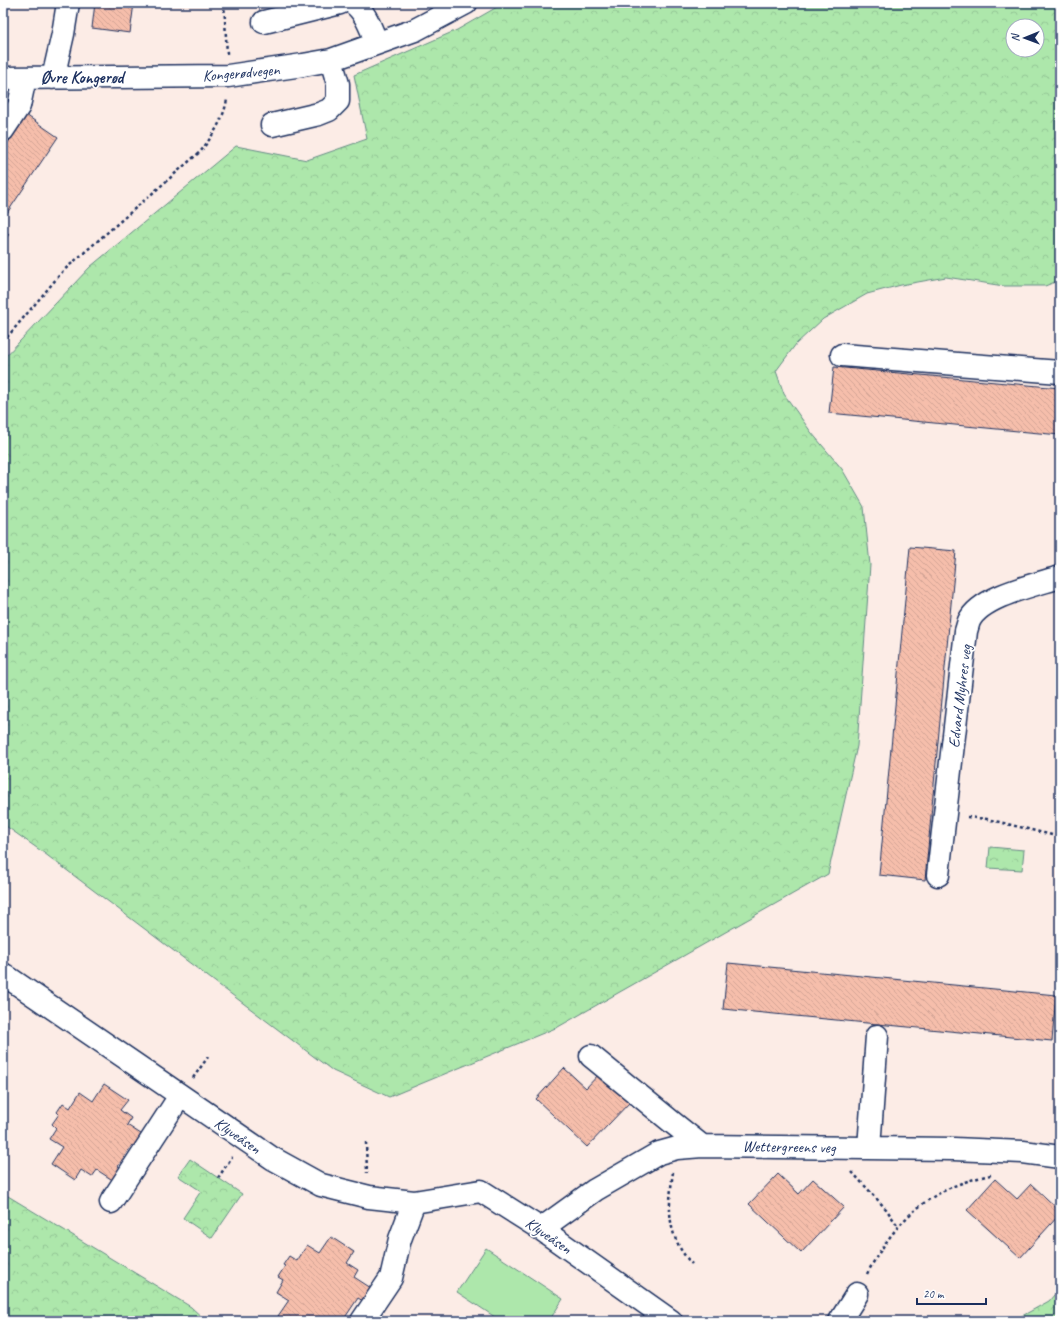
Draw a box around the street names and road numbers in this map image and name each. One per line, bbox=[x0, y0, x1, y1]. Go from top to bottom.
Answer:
street label: Kongerødvegen bbox=[202, 60, 281, 86]
street label: Edvard Myhres veg bbox=[944, 642, 976, 749]
street label: Klyveåsen bbox=[210, 1113, 265, 1159]
street label: Wettergreens veg bbox=[742, 1136, 837, 1158]
street label: Klyveåsen bbox=[521, 1213, 576, 1259]

